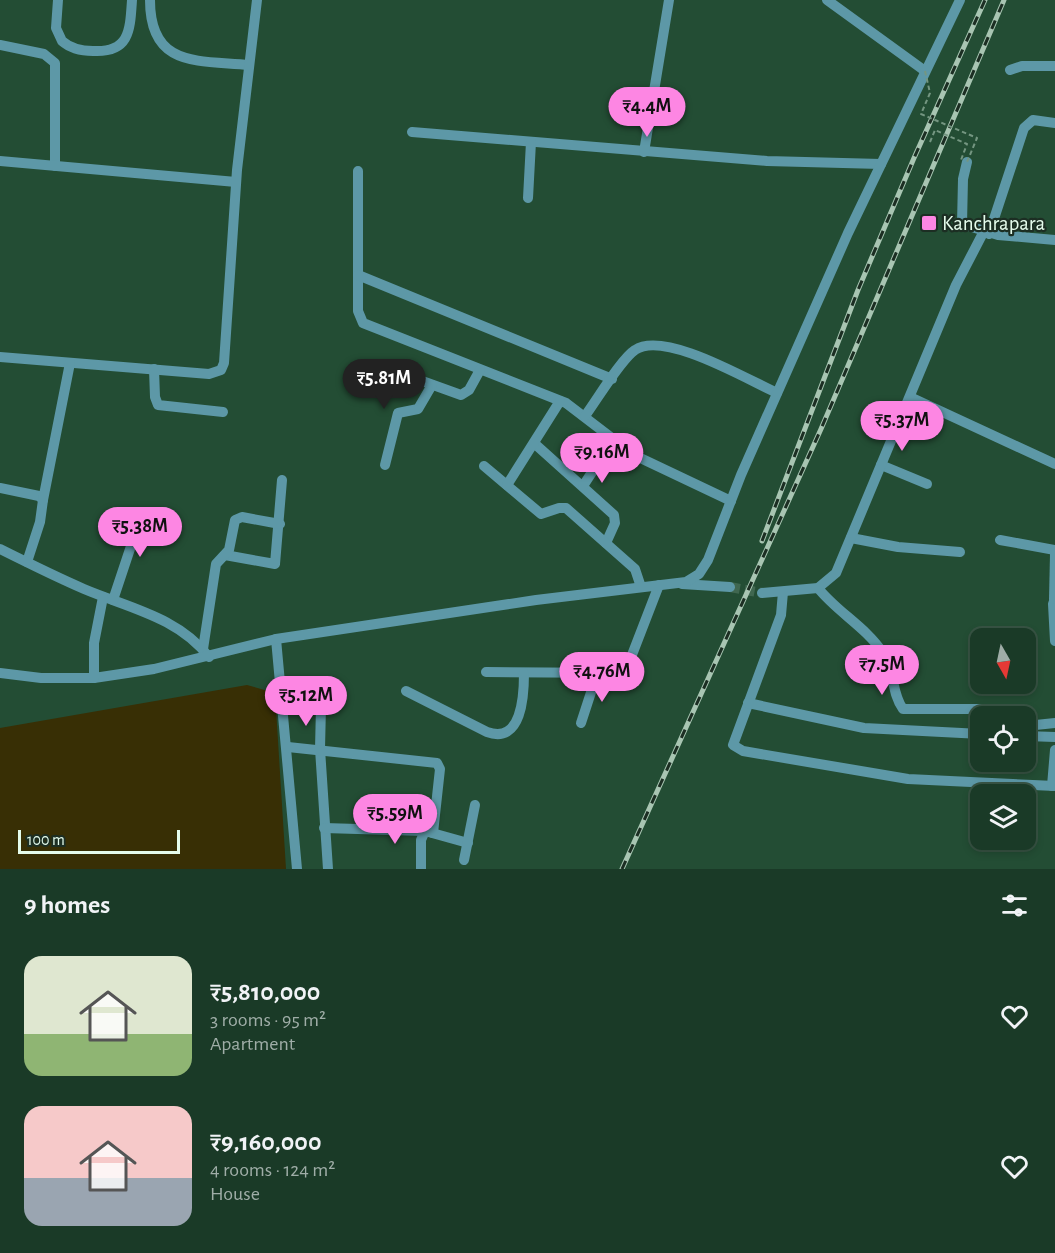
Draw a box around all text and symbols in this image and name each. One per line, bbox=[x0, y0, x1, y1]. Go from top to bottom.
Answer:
pin: ₹4.4M bbox=[605, 87, 689, 138]
text: ₹4.4M bbox=[622, 96, 672, 116]
place label: Kanchrapara bbox=[942, 213, 1045, 234]
marker: Kanchrapara bbox=[920, 214, 938, 232]
pin: ₹5.81M bbox=[335, 359, 433, 410]
text: ₹5.81M bbox=[357, 368, 411, 388]
pin: ₹5.37M bbox=[853, 401, 951, 452]
text: ₹5.37M bbox=[875, 410, 929, 430]
pin: ₹9.16M bbox=[553, 433, 651, 484]
text: ₹9.16M bbox=[574, 442, 630, 462]
pin: ₹5.38M bbox=[91, 507, 189, 558]
text: ₹5.38M bbox=[112, 516, 168, 536]
north arrow bbox=[970, 628, 1036, 694]
map controls bbox=[970, 628, 1036, 850]
pin: ₹7.5M bbox=[840, 645, 924, 696]
pin: ₹4.76M bbox=[553, 652, 651, 703]
text: ₹7.5M bbox=[859, 654, 905, 674]
text: ₹4.76M bbox=[573, 661, 631, 681]
pin: ₹5.12M bbox=[257, 676, 355, 727]
text: ₹5.12M bbox=[279, 685, 333, 705]
button: locate bbox=[970, 706, 1036, 772]
button: layers bbox=[970, 784, 1036, 850]
pin: ₹5.59M bbox=[346, 794, 444, 845]
text: ₹5.59M bbox=[367, 803, 423, 823]
scale bar bbox=[18, 827, 180, 854]
text: 100 m bbox=[27, 832, 65, 848]
icon: filters bbox=[998, 889, 1031, 922]
text: 9 homes bbox=[24, 892, 110, 918]
text: ₹5,810,000 bbox=[210, 979, 320, 1005]
icon: home bbox=[72, 980, 144, 1052]
icon: heart bbox=[998, 1000, 1031, 1033]
text: 3 rooms · 95 m² bbox=[210, 1010, 326, 1030]
text: Apartment bbox=[210, 1034, 295, 1054]
text: ₹9,160,000 bbox=[210, 1129, 321, 1155]
icon: home bbox=[72, 1130, 144, 1202]
icon: heart bbox=[998, 1150, 1031, 1183]
text: 4 rooms · 124 m² bbox=[210, 1160, 335, 1180]
text: House bbox=[210, 1184, 260, 1204]

